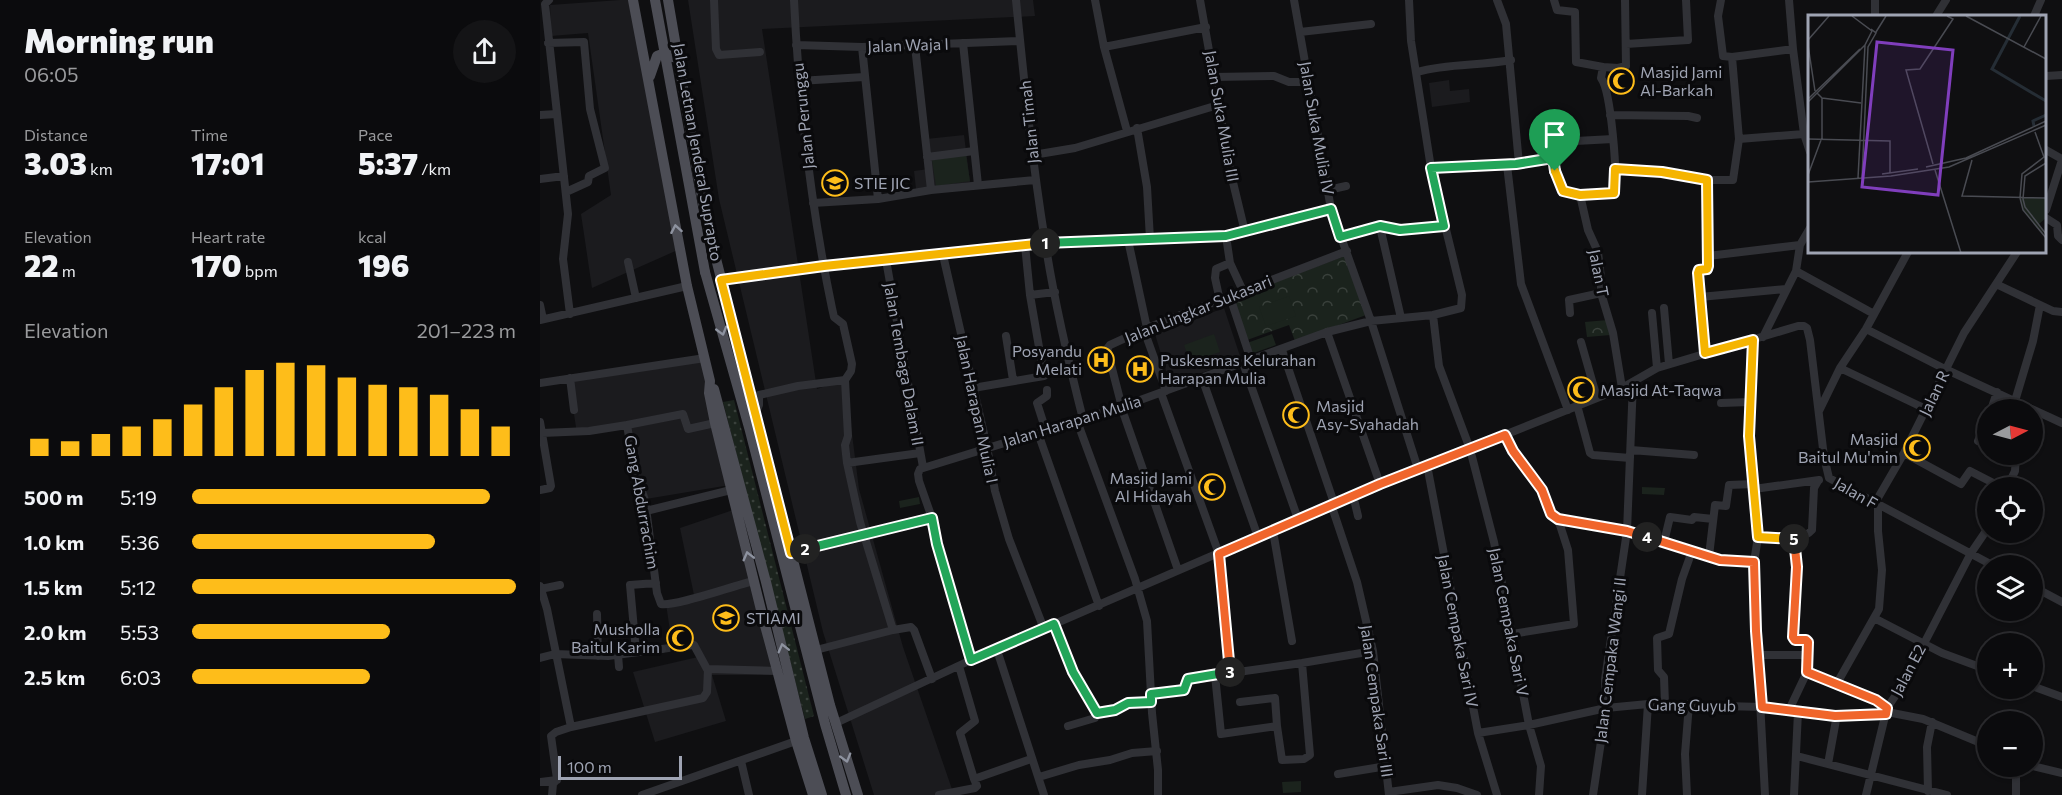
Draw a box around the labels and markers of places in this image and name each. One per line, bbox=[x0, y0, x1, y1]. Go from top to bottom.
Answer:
place label: Masjid Jami Al-Barkah bbox=[1640, 62, 1722, 99]
mosque icon: Masjid Jami Al-Barkah bbox=[1606, 66, 1636, 96]
pin bbox=[1529, 109, 1580, 171]
school or university icon: STIE JIC bbox=[820, 168, 850, 198]
place label: STIE JIC bbox=[854, 173, 911, 192]
pin: 1 bbox=[1030, 228, 1060, 258]
place label: Posyandu Melati bbox=[1012, 341, 1082, 378]
hospital icon: Posyandu Melati bbox=[1086, 345, 1116, 375]
place label: Puskesmas Kelurahan Harapan Mulia bbox=[1160, 350, 1316, 387]
hospital icon: Puskesmas Kelurahan Harapan Mulia bbox=[1125, 354, 1155, 384]
mosque icon: Masjid At-Taqwa bbox=[1566, 375, 1596, 405]
place label: Masjid At-Taqwa bbox=[1600, 380, 1722, 399]
place label: Masjid Asy-Syahadah bbox=[1316, 396, 1419, 433]
mosque icon: Masjid Asy-Syahadah bbox=[1281, 400, 1311, 430]
place label: Masjid Baitul Mu'min bbox=[1798, 429, 1898, 466]
mosque icon: Masjid Baitul Mu'min bbox=[1902, 433, 1932, 463]
place label: Masjid Jami Al Hidayah bbox=[1110, 468, 1192, 505]
mosque icon: Masjid Jami Al Hidayah bbox=[1197, 472, 1227, 502]
pin: 4 bbox=[1632, 522, 1662, 552]
pin: 5 bbox=[1779, 524, 1809, 554]
pin: 2 bbox=[790, 534, 820, 564]
school or university icon: STIAMI bbox=[711, 603, 741, 633]
place label: STIAMI bbox=[746, 608, 801, 627]
place label: Musholla Baitul Karim bbox=[571, 619, 660, 656]
mosque icon: Musholla Baitul Karim bbox=[665, 623, 695, 653]
pin: 3 bbox=[1215, 657, 1245, 687]

